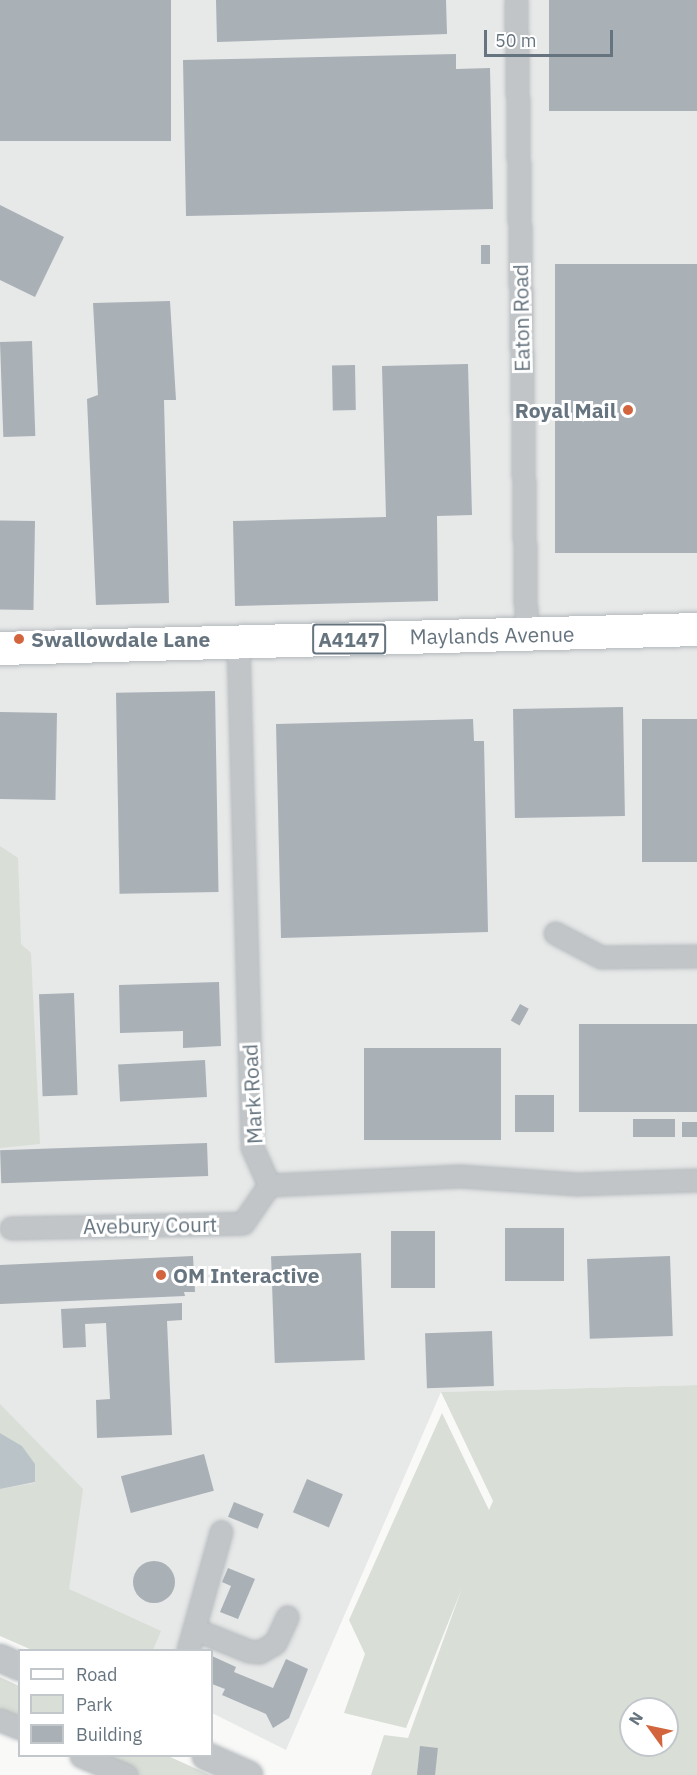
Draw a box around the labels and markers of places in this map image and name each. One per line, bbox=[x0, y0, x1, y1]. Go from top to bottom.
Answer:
place label: Royal Mail bbox=[515, 397, 616, 423]
marker: Royal Mail bbox=[621, 403, 635, 417]
place label: Swallowdale Lane bbox=[31, 626, 210, 652]
marker: Swallowdale Lane bbox=[12, 632, 26, 646]
place label: OM Interactive bbox=[173, 1262, 319, 1288]
marker: OM Interactive bbox=[154, 1268, 168, 1282]

